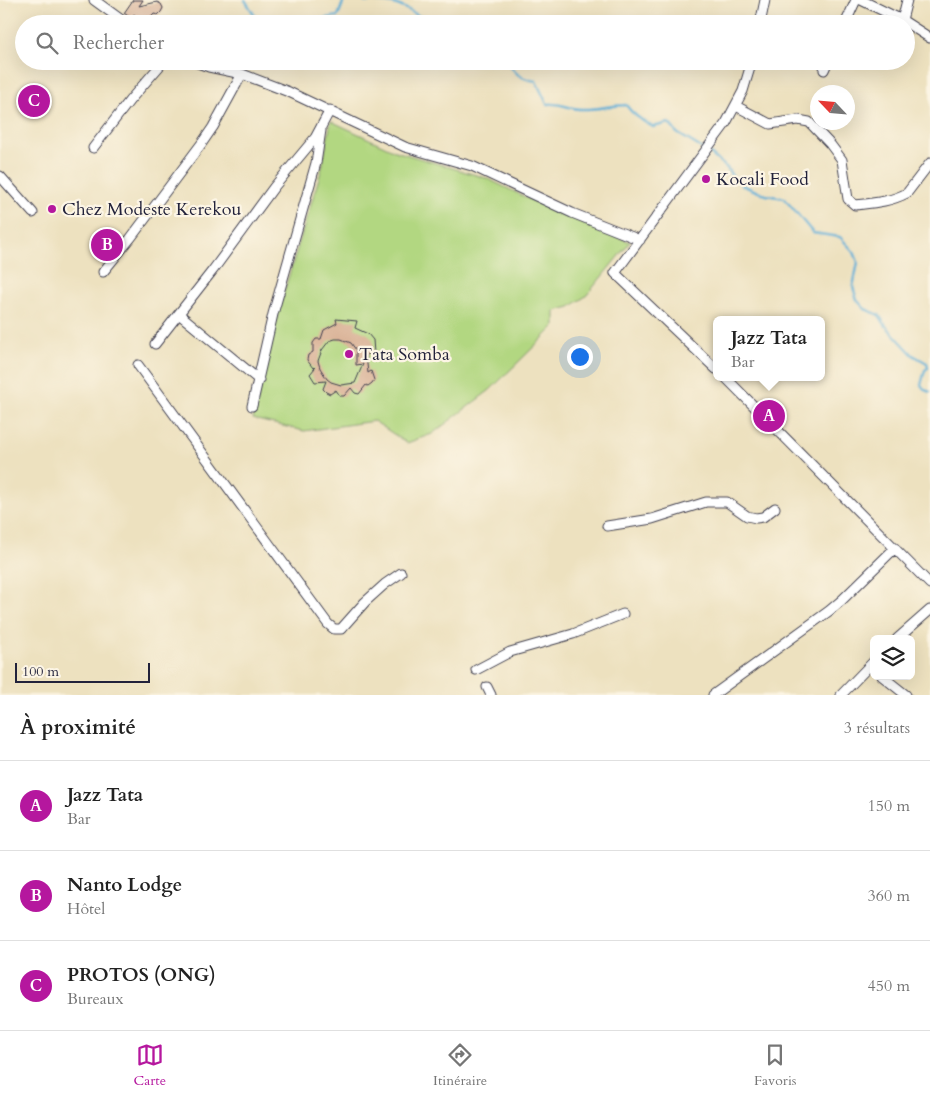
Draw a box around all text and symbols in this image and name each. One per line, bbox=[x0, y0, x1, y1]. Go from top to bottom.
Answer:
search box bbox=[15, 15, 915, 70]
icon: search bbox=[33, 29, 61, 57]
text: Rechercher bbox=[73, 30, 164, 56]
pin: C bbox=[18, 82, 50, 120]
north arrow bbox=[810, 85, 855, 130]
place label: Kocali Food bbox=[716, 167, 809, 192]
marker: Kocali Food bbox=[700, 173, 712, 185]
place label: Chez Modeste Kerekou bbox=[62, 197, 242, 222]
marker: Chez Modeste Kerekou bbox=[46, 203, 58, 215]
pin: B bbox=[91, 226, 123, 264]
popup bbox=[713, 316, 825, 381]
text: Jazz Tata bbox=[731, 325, 807, 351]
place label: Tata Somba bbox=[359, 342, 450, 367]
your location bbox=[567, 344, 593, 370]
marker: Tata Somba bbox=[343, 348, 355, 360]
text: Bar bbox=[731, 351, 754, 373]
pin: A bbox=[753, 397, 785, 435]
map controls bbox=[870, 635, 915, 680]
button: layers bbox=[870, 635, 915, 680]
scale bar bbox=[15, 660, 150, 683]
text: 100 m bbox=[22, 662, 59, 681]
text: À proximité bbox=[20, 713, 136, 742]
text: 3 résultats bbox=[844, 717, 910, 739]
text: Jazz Tata bbox=[67, 782, 143, 808]
text: A bbox=[30, 795, 42, 817]
text: 150 m bbox=[868, 795, 910, 817]
text: Bar bbox=[67, 808, 91, 830]
text: Nanto Lodge bbox=[67, 872, 182, 898]
text: B bbox=[30, 885, 42, 907]
text: 360 m bbox=[868, 885, 910, 907]
text: Hôtel bbox=[67, 898, 105, 920]
text: PROTOS (ONG) bbox=[67, 962, 216, 988]
text: C bbox=[30, 975, 42, 997]
text: 450 m bbox=[868, 975, 910, 997]
text: Bureaux bbox=[67, 988, 123, 1010]
tab: Carte bbox=[133, 1041, 166, 1090]
tab: Itinéraire bbox=[433, 1041, 487, 1090]
tab: Favoris bbox=[754, 1041, 797, 1090]

